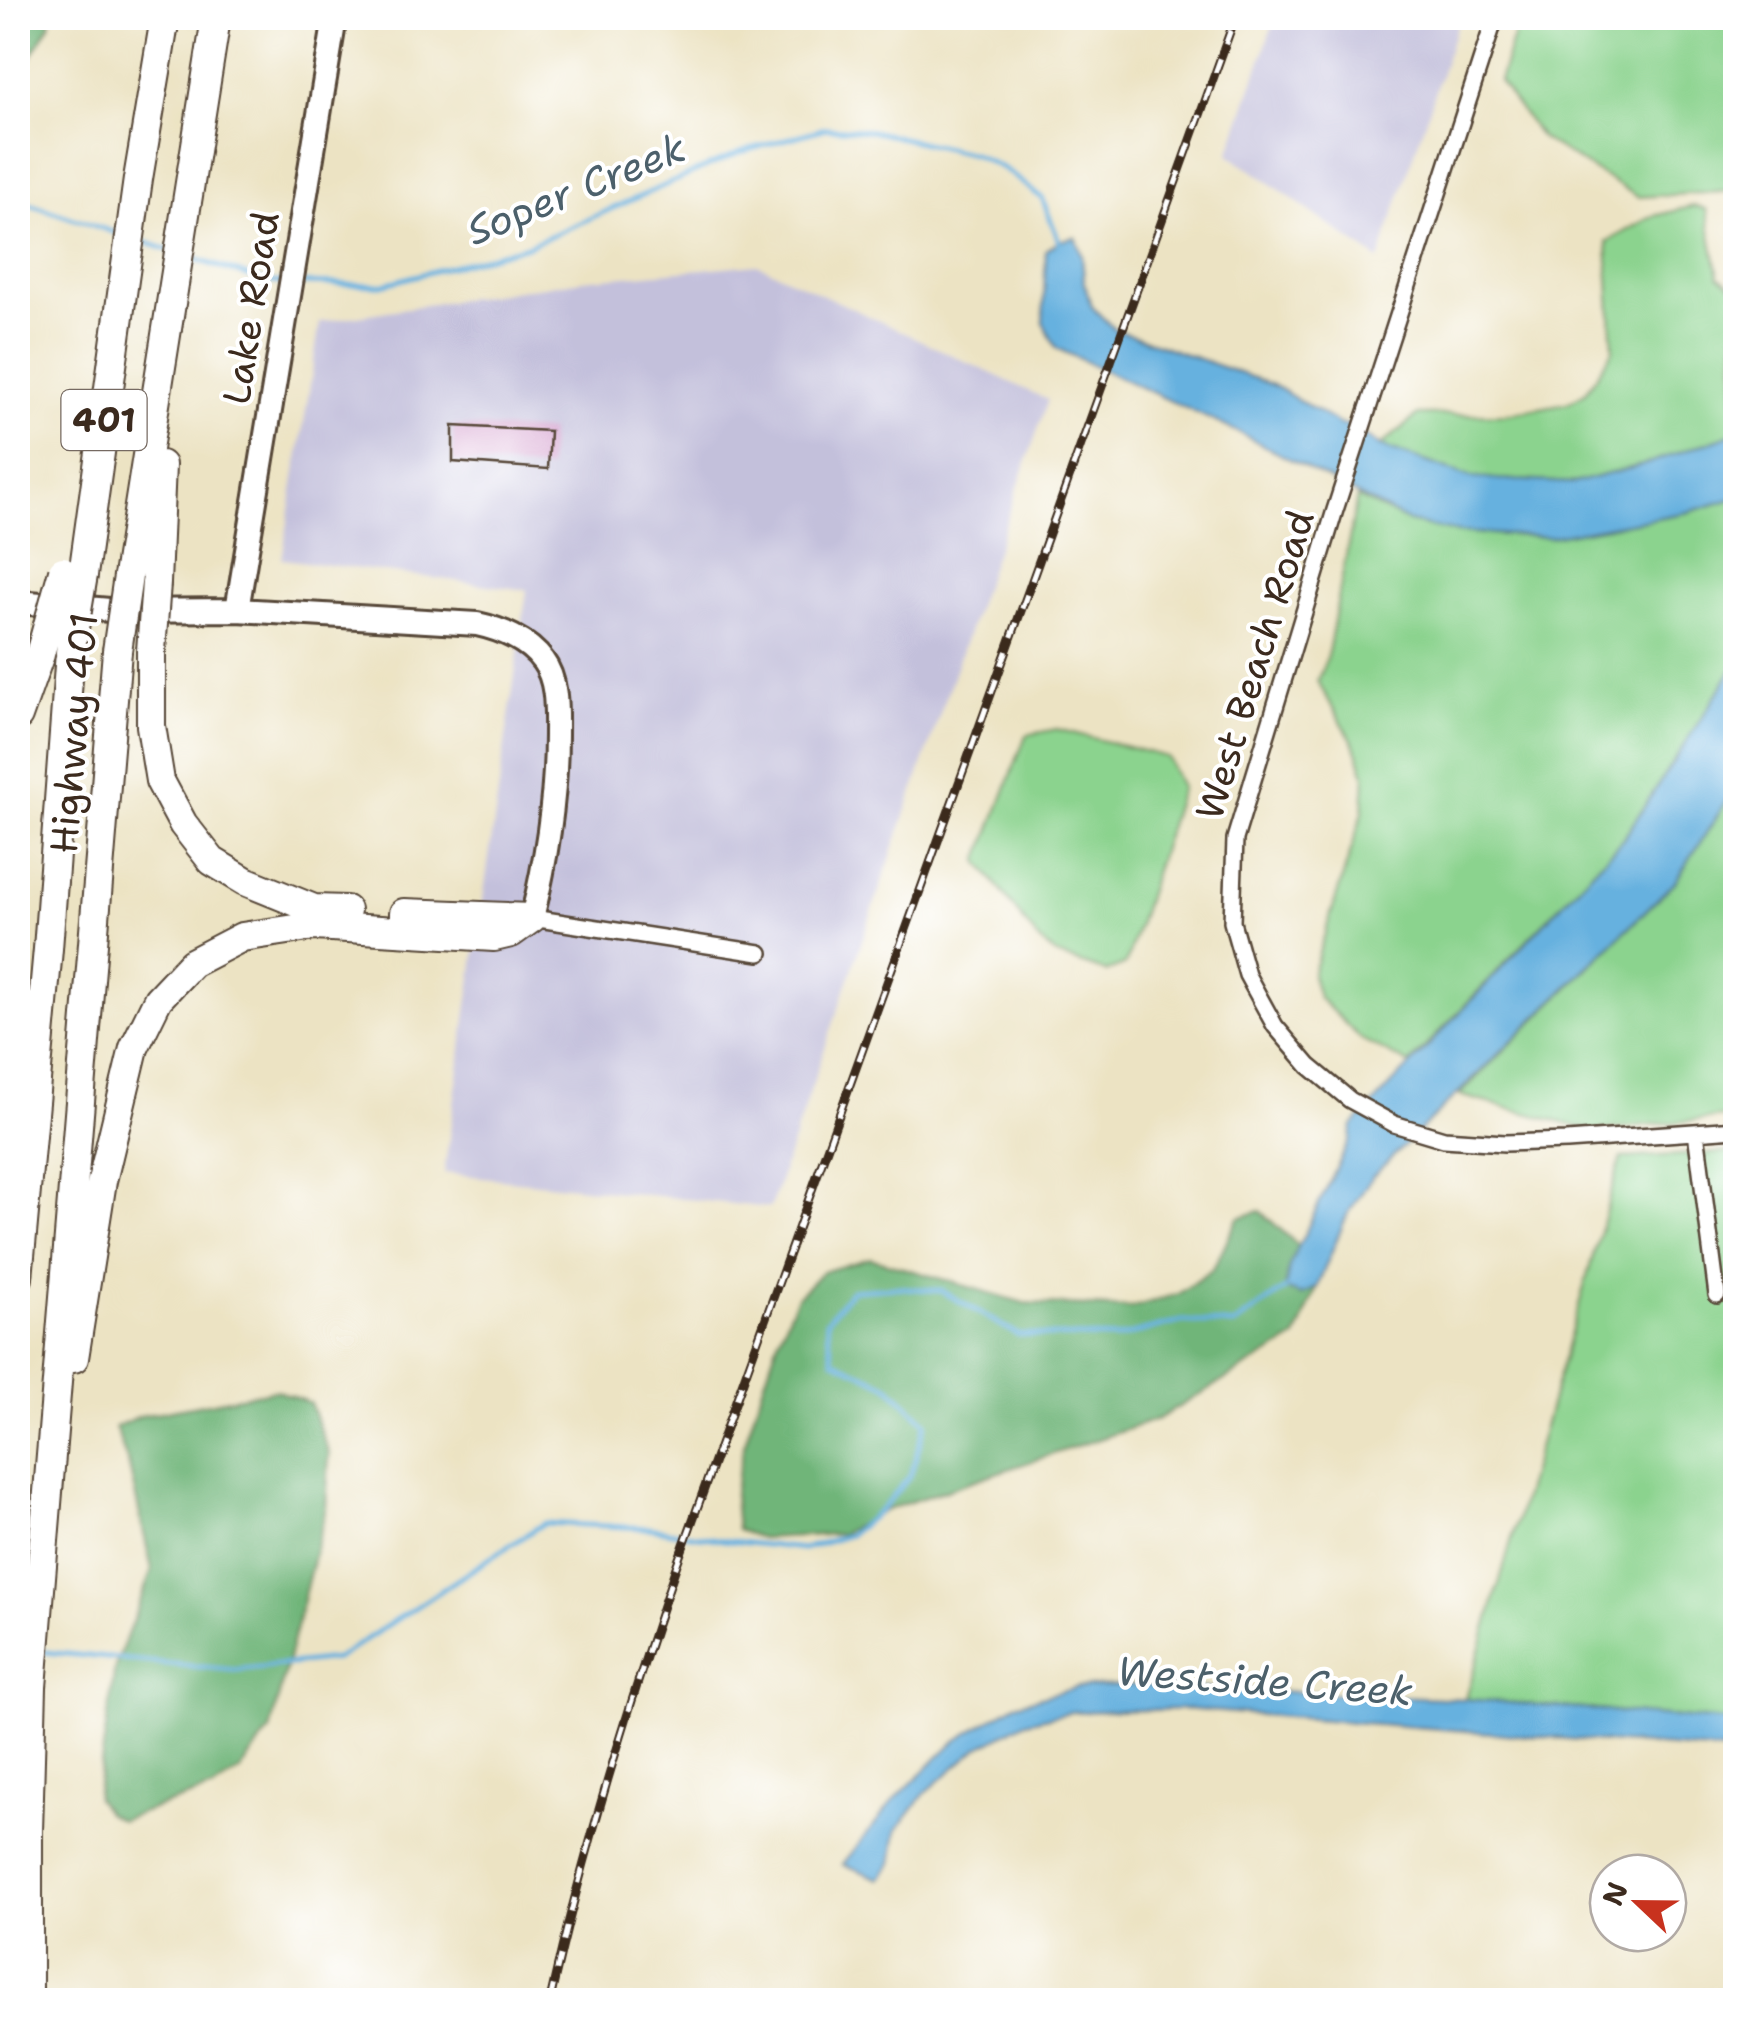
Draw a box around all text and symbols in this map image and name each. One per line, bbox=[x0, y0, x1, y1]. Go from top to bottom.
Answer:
water label: Soper Creek bbox=[458, 120, 694, 258]
street label: Lake Road bbox=[210, 208, 291, 408]
road number: 401 bbox=[62, 390, 146, 450]
street label: West Beach Road bbox=[1183, 504, 1326, 826]
street label: Highway 401 bbox=[38, 610, 109, 855]
water label: Westside Creek bbox=[1115, 1644, 1415, 1718]
north arrow bbox=[1588, 1853, 1688, 1953]
text: N bbox=[1593, 1876, 1637, 1911]

